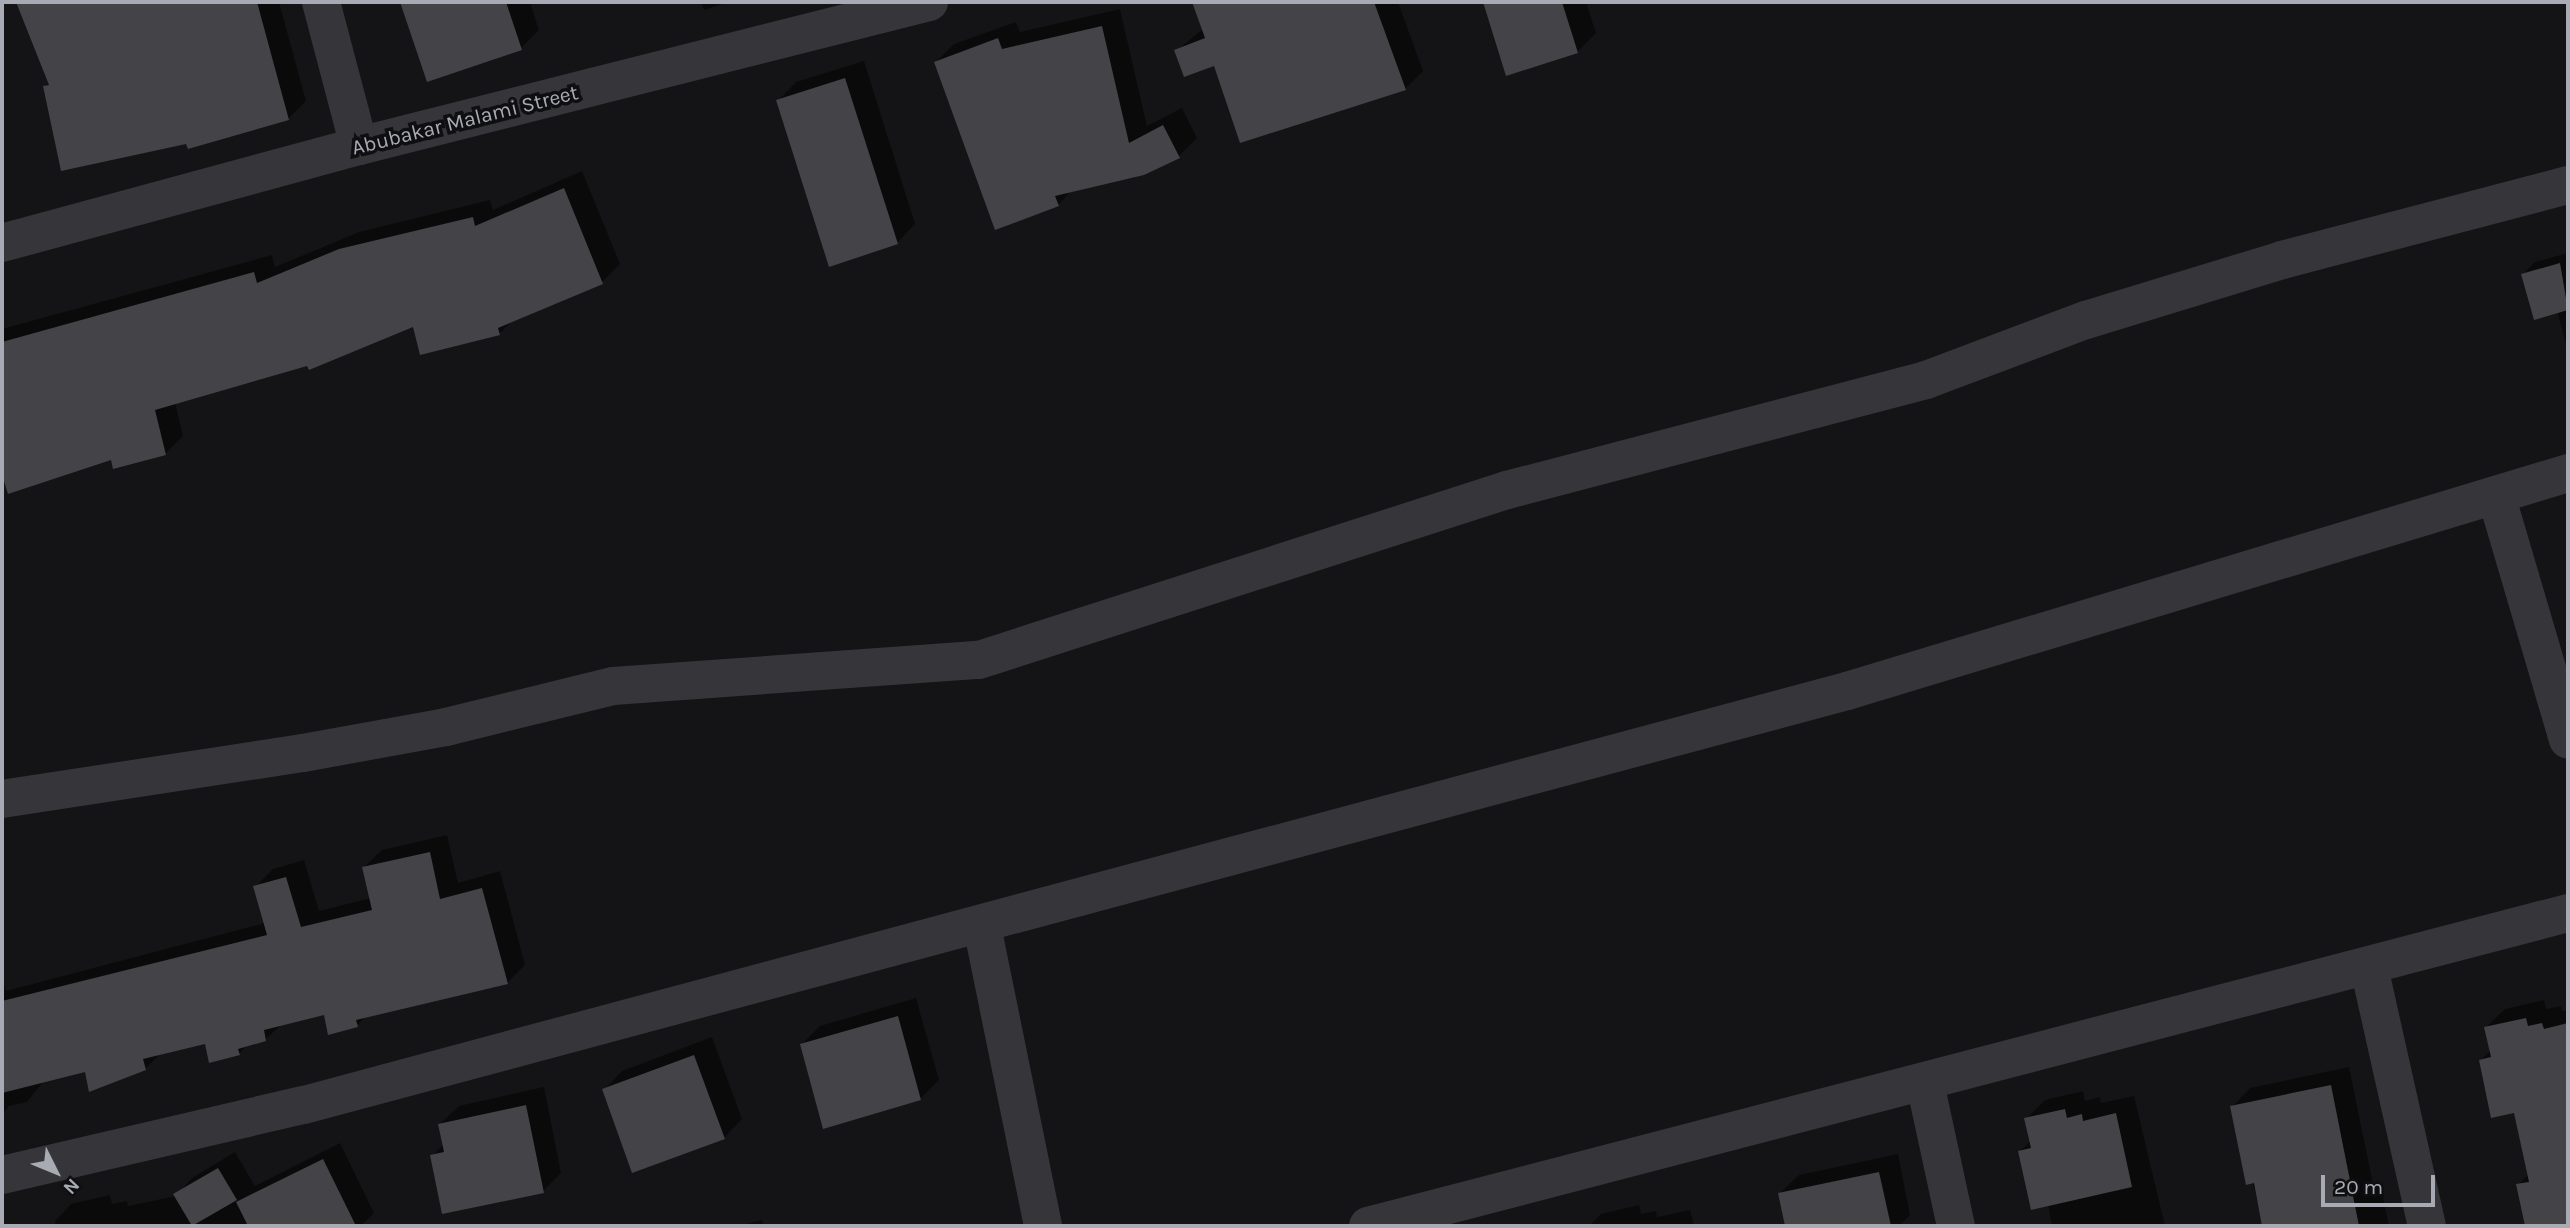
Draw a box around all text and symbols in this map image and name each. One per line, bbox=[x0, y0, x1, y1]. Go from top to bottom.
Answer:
street label: Abubakar Malami Street bbox=[349, 80, 581, 160]
north arrow bbox=[21, 1137, 91, 1207]
scale bar bbox=[2325, 1162, 2439, 1206]
text: N bbox=[59, 1174, 84, 1199]
text: 20 m bbox=[2334, 1175, 2383, 1199]

